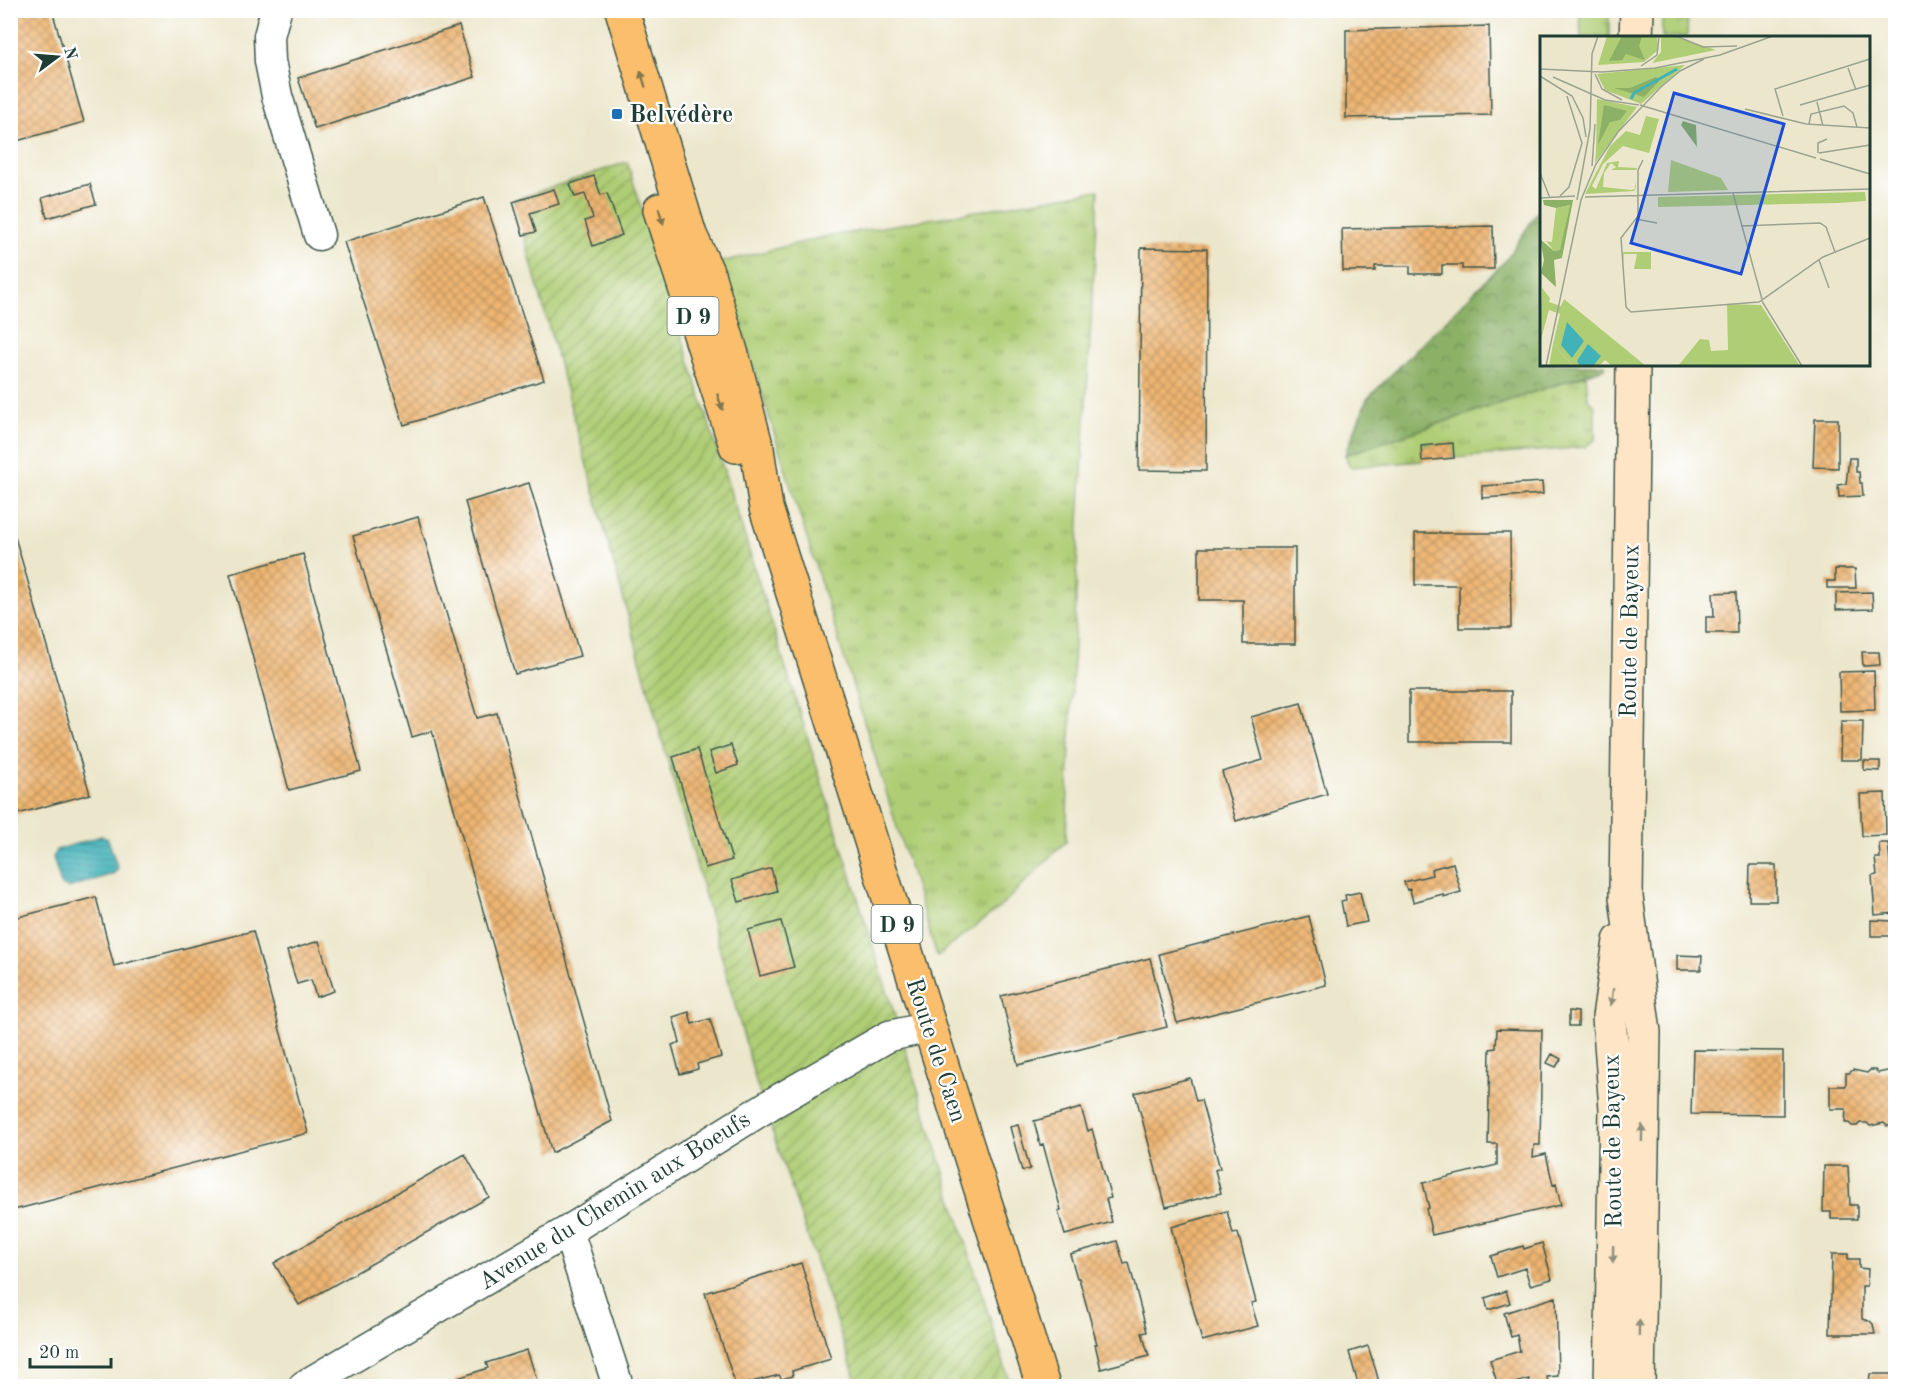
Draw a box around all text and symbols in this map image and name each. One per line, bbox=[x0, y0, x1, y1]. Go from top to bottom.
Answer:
north arrow bbox=[27, 27, 87, 87]
inset map bbox=[1540, 36, 1870, 366]
text: N bbox=[60, 45, 79, 62]
one-way arrow bbox=[638, 70, 647, 88]
place label: Belvédère bbox=[629, 104, 733, 128]
marker: Belvédère bbox=[610, 107, 624, 121]
one-way arrow bbox=[657, 207, 667, 225]
road number: D 9 bbox=[668, 297, 718, 335]
one-way arrow bbox=[716, 393, 726, 411]
street label: Route de Bayeux bbox=[1617, 544, 1645, 718]
road number: D 9 bbox=[872, 905, 922, 943]
street label: Route de Caen bbox=[900, 975, 970, 1126]
one-way arrow bbox=[1608, 987, 1617, 1006]
street label: Route de Bayeux bbox=[1600, 1054, 1628, 1228]
street label: Avenue du Chemin aux Boeufs bbox=[475, 1108, 755, 1295]
one-way arrow bbox=[1637, 1124, 1647, 1143]
one-way arrow bbox=[1608, 1245, 1618, 1264]
one-way arrow bbox=[1634, 1319, 1644, 1338]
scale bar bbox=[30, 1331, 111, 1369]
text: 20 m bbox=[39, 1344, 79, 1362]

